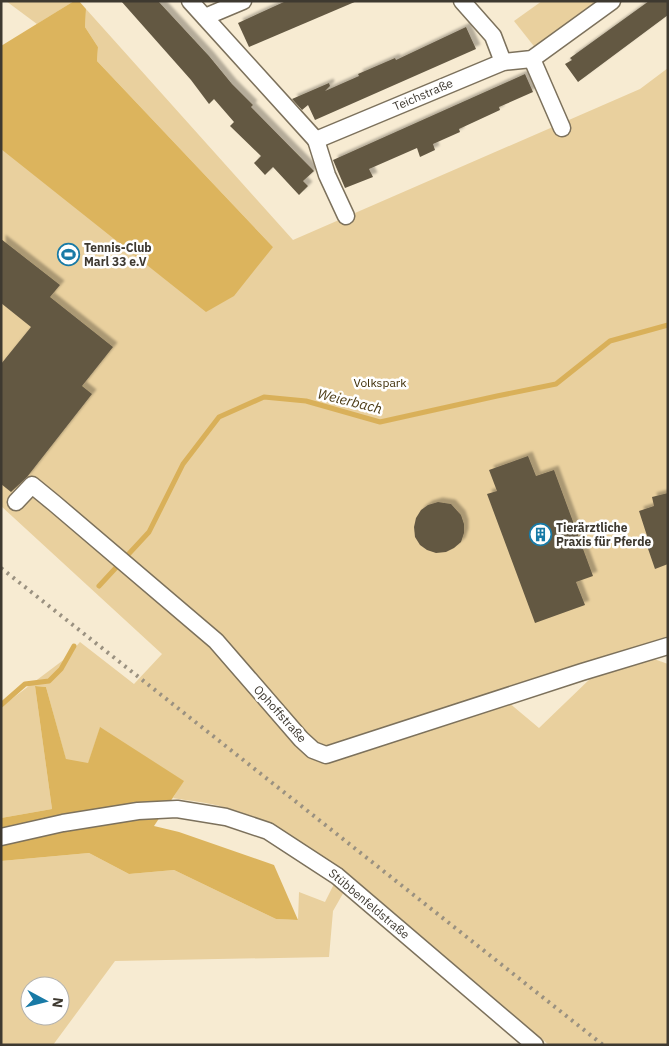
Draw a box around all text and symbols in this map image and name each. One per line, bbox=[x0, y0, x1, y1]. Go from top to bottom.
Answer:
street label: Teichstraße bbox=[391, 75, 455, 114]
place label: Tennis-Club Marl 33 e.V bbox=[84, 240, 152, 269]
sports icon: Tennis-Club Marl 33 e.V bbox=[56, 243, 80, 267]
park label: Volkspark bbox=[353, 375, 407, 390]
water label: Weierbach bbox=[316, 384, 384, 418]
place label: Tierärztliche Praxis für Pferde bbox=[556, 520, 651, 549]
building icon: Tierärztliche Praxis für Pferde bbox=[528, 523, 552, 547]
street label: Ophoffstraße bbox=[251, 682, 310, 746]
street label: Stübbenfeldstraße bbox=[326, 865, 413, 942]
north arrow bbox=[20, 976, 70, 1026]
text: N bbox=[48, 996, 67, 1009]

